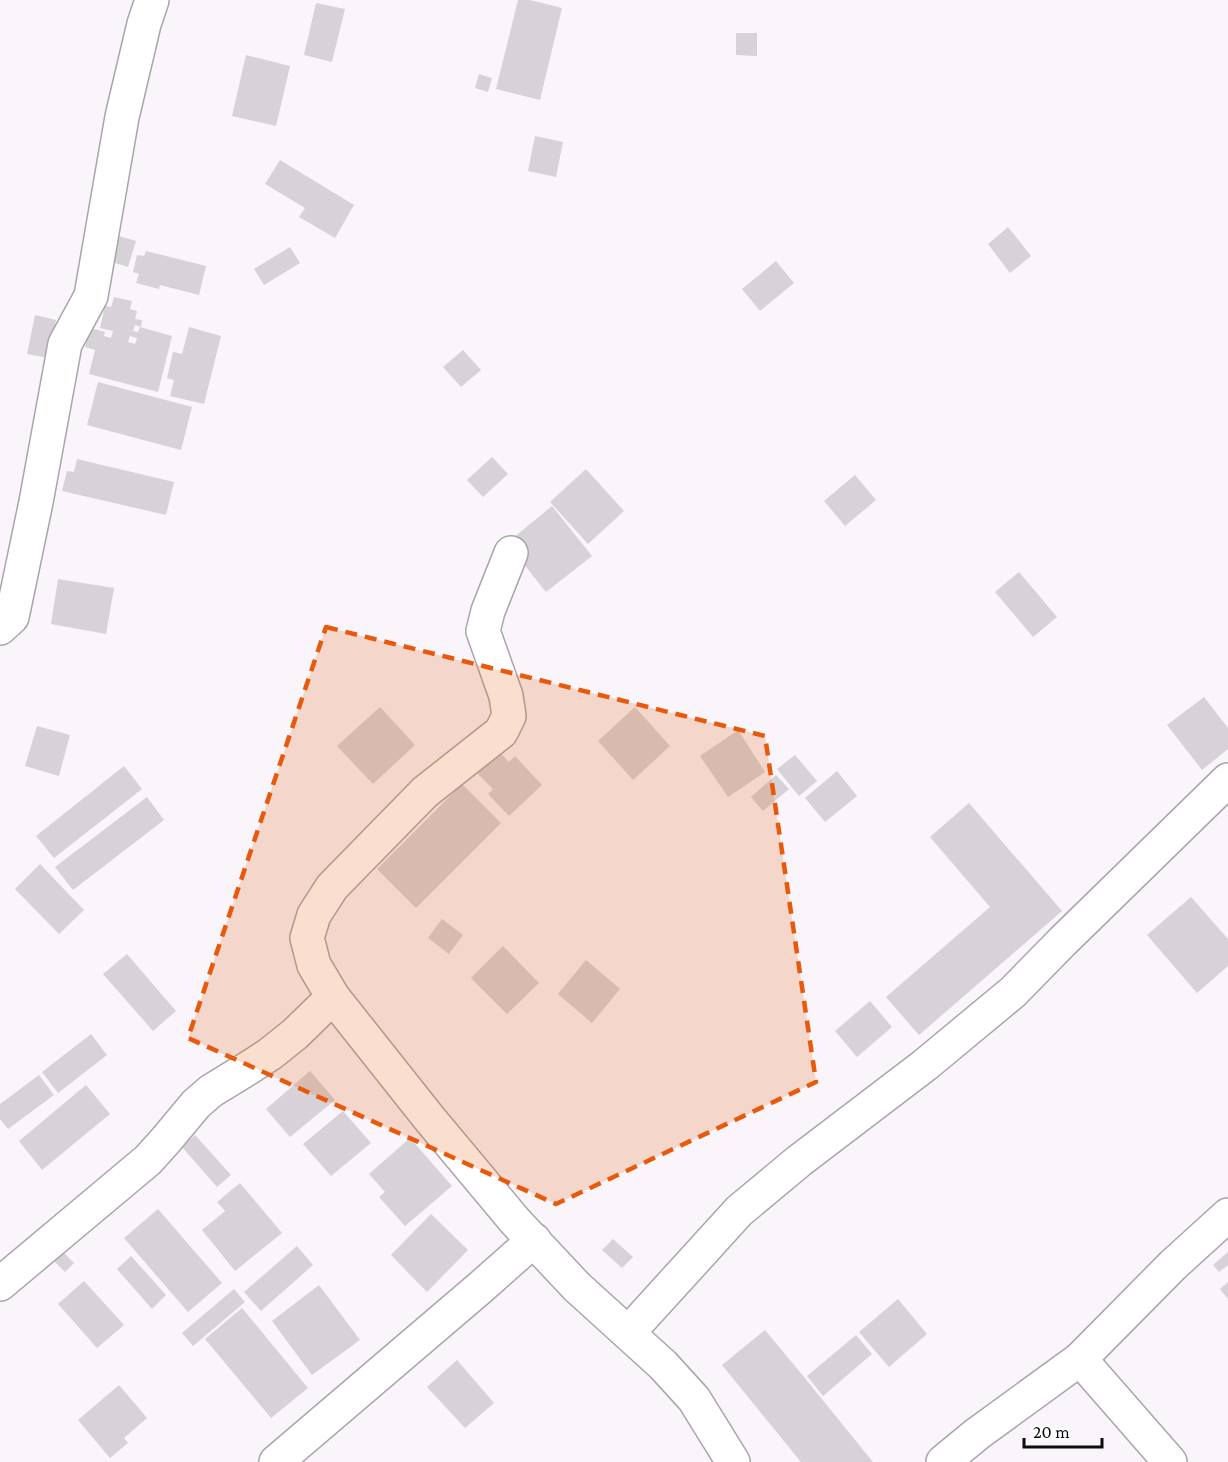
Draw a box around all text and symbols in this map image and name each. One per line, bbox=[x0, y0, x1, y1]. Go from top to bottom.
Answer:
scale bar bbox=[1024, 1411, 1102, 1449]
text: 20 m bbox=[1033, 1422, 1070, 1442]

